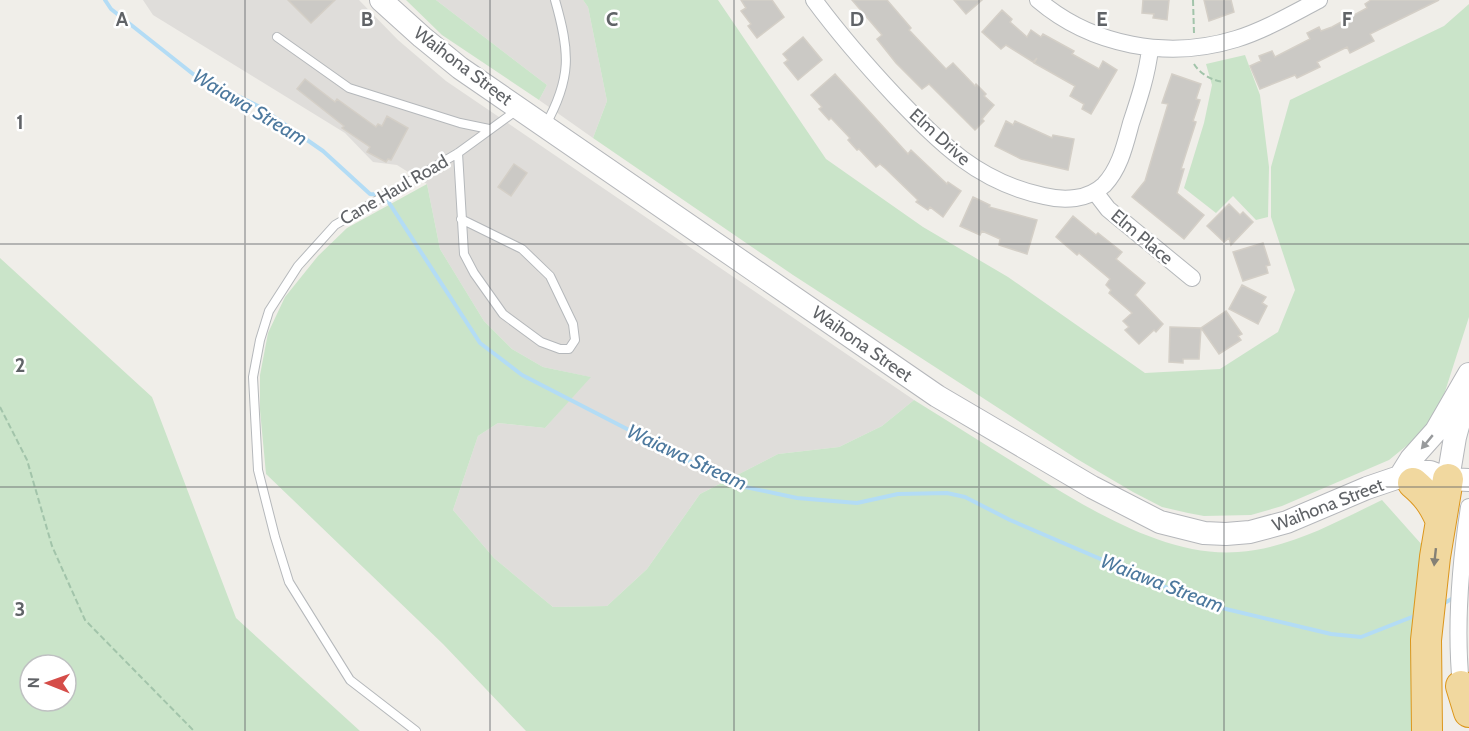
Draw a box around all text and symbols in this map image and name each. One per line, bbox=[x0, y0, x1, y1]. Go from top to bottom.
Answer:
text: A bbox=[116, 7, 129, 31]
text: B bbox=[361, 7, 373, 31]
text: C bbox=[606, 7, 618, 31]
text: D bbox=[850, 7, 864, 31]
text: E bbox=[1096, 7, 1108, 31]
text: F bbox=[1342, 7, 1353, 31]
street label: Waihona Street bbox=[409, 22, 517, 110]
water label: Waiawa Stream bbox=[188, 63, 312, 151]
street label: Elm Drive bbox=[905, 104, 975, 170]
text: 1 bbox=[16, 110, 24, 134]
street label: Cane Haul Road bbox=[336, 150, 452, 230]
street label: Elm Place bbox=[1106, 205, 1178, 269]
street label: Waihona Street bbox=[808, 301, 916, 387]
text: 2 bbox=[15, 353, 25, 377]
water label: Waiawa Stream bbox=[623, 419, 751, 495]
one-way arrow bbox=[1421, 434, 1434, 449]
street label: Waihona Street bbox=[1269, 474, 1387, 536]
one-way arrow bbox=[1430, 548, 1440, 567]
water label: Waiawa Stream bbox=[1097, 549, 1227, 617]
text: 3 bbox=[15, 597, 25, 621]
north arrow bbox=[18, 653, 78, 713]
text: N bbox=[24, 677, 43, 689]

